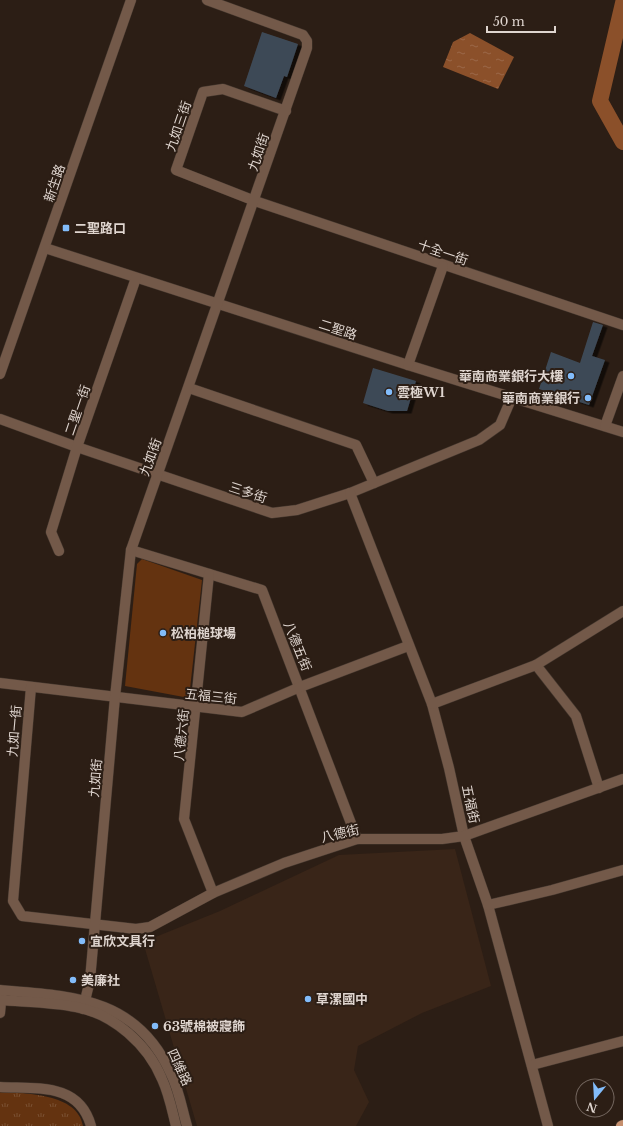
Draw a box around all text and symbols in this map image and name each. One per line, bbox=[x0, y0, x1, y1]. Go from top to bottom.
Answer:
scale bar bbox=[487, 8, 555, 34]
text: 50 m bbox=[493, 14, 525, 29]
street label: 九如三街 bbox=[162, 99, 195, 154]
street label: 九如街 bbox=[244, 131, 273, 173]
street label: 新生路 bbox=[40, 162, 69, 204]
place label: 二聖路口 bbox=[74, 220, 126, 237]
marker: 二聖路口 bbox=[61, 223, 71, 233]
street label: 十全一街 bbox=[415, 236, 470, 269]
street label: 二聖路 bbox=[317, 315, 359, 344]
place label: 華南商業銀行大樓 bbox=[459, 368, 563, 385]
marker: 華南商業銀行大樓 bbox=[566, 371, 576, 381]
street label: 二聖一街 bbox=[61, 383, 94, 438]
place label: 雲極W1 bbox=[397, 384, 445, 401]
marker: 雲極W1 bbox=[384, 387, 394, 397]
place label: 華南商業銀行 bbox=[502, 390, 580, 407]
marker: 華南商業銀行 bbox=[583, 393, 593, 403]
street label: 九如街 bbox=[136, 436, 165, 478]
street label: 三多街 bbox=[227, 478, 269, 507]
street label: 八德五街 bbox=[280, 619, 315, 673]
place label: 松柏槌球場 bbox=[171, 625, 236, 642]
marker: 松柏槌球場 bbox=[158, 628, 168, 638]
street label: 五福三街 bbox=[184, 685, 238, 708]
street label: 九如一街 bbox=[4, 704, 25, 758]
street label: 八德六街 bbox=[170, 708, 193, 762]
street label: 九如街 bbox=[85, 758, 106, 798]
street label: 五福街 bbox=[458, 783, 483, 825]
street label: 八德街 bbox=[319, 821, 361, 846]
place label: 宜欣文具行 bbox=[90, 933, 155, 950]
marker: 宜欣文具行 bbox=[77, 936, 87, 946]
place label: 美廉社 bbox=[81, 972, 120, 989]
marker: 美廉社 bbox=[68, 975, 78, 985]
place label: 草漯國中 bbox=[316, 991, 368, 1008]
marker: 草漯國中 bbox=[303, 994, 313, 1004]
place label: 63號棉被寢飾 bbox=[163, 1018, 245, 1035]
marker: 63號棉被寢飾 bbox=[150, 1021, 160, 1031]
street label: 四維路 bbox=[164, 1046, 195, 1088]
north arrow bbox=[575, 1078, 615, 1118]
text: N bbox=[584, 1099, 599, 1116]

